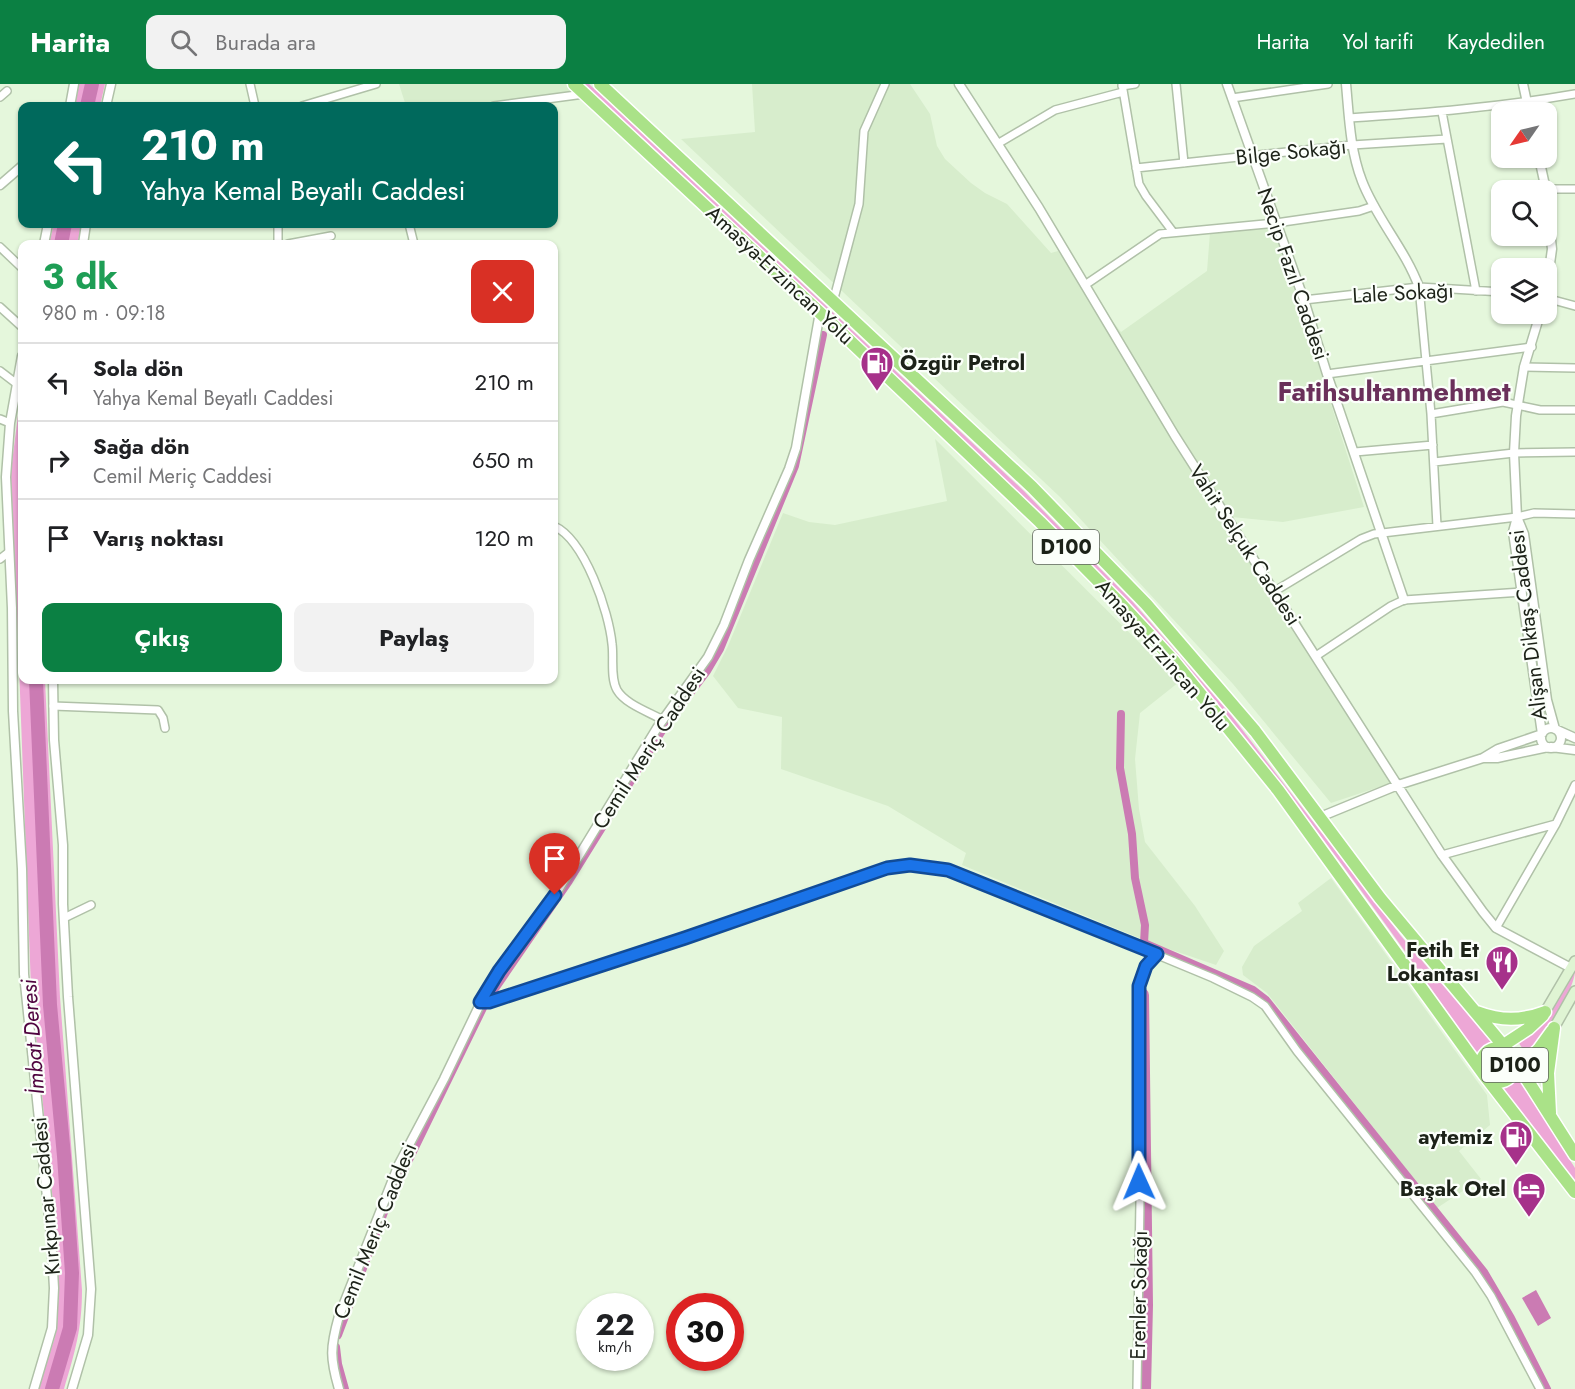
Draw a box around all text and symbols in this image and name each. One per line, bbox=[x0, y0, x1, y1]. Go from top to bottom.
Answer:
search box bbox=[146, 15, 566, 69]
text: Harita bbox=[30, 22, 110, 63]
icon: search bbox=[167, 26, 200, 59]
text: Burada ara bbox=[215, 26, 316, 58]
text: Harita bbox=[1257, 27, 1309, 57]
text: Yol tarifi bbox=[1342, 27, 1414, 57]
text: Kaydedilen bbox=[1447, 27, 1545, 57]
north arrow bbox=[1491, 102, 1557, 168]
map controls bbox=[1491, 102, 1557, 324]
text: 210 m bbox=[141, 115, 265, 176]
icon: left bbox=[42, 126, 120, 204]
street label: Bilge Sokağı bbox=[1234, 131, 1348, 173]
text: Yahya Kemal Beyatlı Caddesi bbox=[141, 171, 465, 210]
button: search bbox=[1491, 180, 1557, 246]
street label: Necip Fazıl Caddesi bbox=[1249, 184, 1337, 364]
street label: Amasya-Erzincan Yolu bbox=[699, 198, 861, 352]
text: 3 dk bbox=[42, 250, 118, 302]
button: layers bbox=[1491, 258, 1557, 324]
button: close bbox=[471, 260, 534, 323]
street label: Lale Sokağı bbox=[1352, 275, 1454, 311]
text: 980 m · 09:18 bbox=[42, 299, 165, 328]
fuel station icon: Özgür Petrol bbox=[859, 345, 895, 392]
place label: Özgür Petrol bbox=[900, 348, 1025, 378]
text: Sola dön bbox=[93, 352, 183, 384]
icon: left bbox=[42, 366, 75, 399]
text: 210 m bbox=[475, 366, 534, 398]
district label: Fatihsultanmehmet bbox=[1277, 372, 1511, 411]
text: Yahya Kemal Beyatlı Caddesi bbox=[93, 384, 333, 413]
text: Sağa dön bbox=[93, 430, 190, 462]
icon: right bbox=[42, 444, 75, 477]
text: 650 m bbox=[472, 444, 534, 476]
street label: Vahit Selçuk Caddesi bbox=[1182, 459, 1308, 631]
text: Cemil Meriç Caddesi bbox=[93, 462, 272, 491]
icon: arrive bbox=[42, 522, 75, 555]
text: Varış noktası bbox=[93, 522, 224, 554]
text: 120 m bbox=[475, 522, 534, 554]
street label: Alişan Diktaş Caddesi bbox=[1501, 528, 1555, 722]
road number: D100 bbox=[1033, 530, 1099, 564]
street label: Amasya-Erzincan Yolu bbox=[1089, 573, 1237, 737]
button: Çıkış bbox=[42, 603, 282, 672]
button: Paylaş bbox=[294, 603, 534, 672]
street label: Cemil Meriç Caddesi bbox=[585, 661, 713, 835]
pin bbox=[529, 833, 580, 895]
icon: arrive bbox=[538, 842, 571, 875]
place label: Fetih Et Lokantası bbox=[1387, 935, 1479, 989]
restaurant icon: Fetih Et Lokantası bbox=[1484, 944, 1520, 991]
water label: İmbat Deresi bbox=[12, 978, 52, 1096]
road number: D100 bbox=[1482, 1048, 1548, 1082]
street label: Kırkpınar Caddesi bbox=[24, 1115, 68, 1277]
fuel station icon: aytemiz bbox=[1498, 1119, 1534, 1166]
place label: aytemiz bbox=[1418, 1122, 1493, 1152]
street label: Cemil Meriç Caddesi bbox=[326, 1138, 424, 1324]
position arrow bbox=[1107, 1150, 1171, 1214]
hotel icon: Başak Otel bbox=[1511, 1171, 1547, 1218]
place label: Başak Otel bbox=[1400, 1174, 1506, 1204]
street label: Erenler Sokağı bbox=[1123, 1230, 1155, 1360]
speed limit sign: 30 bbox=[666, 1293, 744, 1371]
text: 22 bbox=[595, 1303, 635, 1346]
text: km/h bbox=[598, 1336, 632, 1358]

